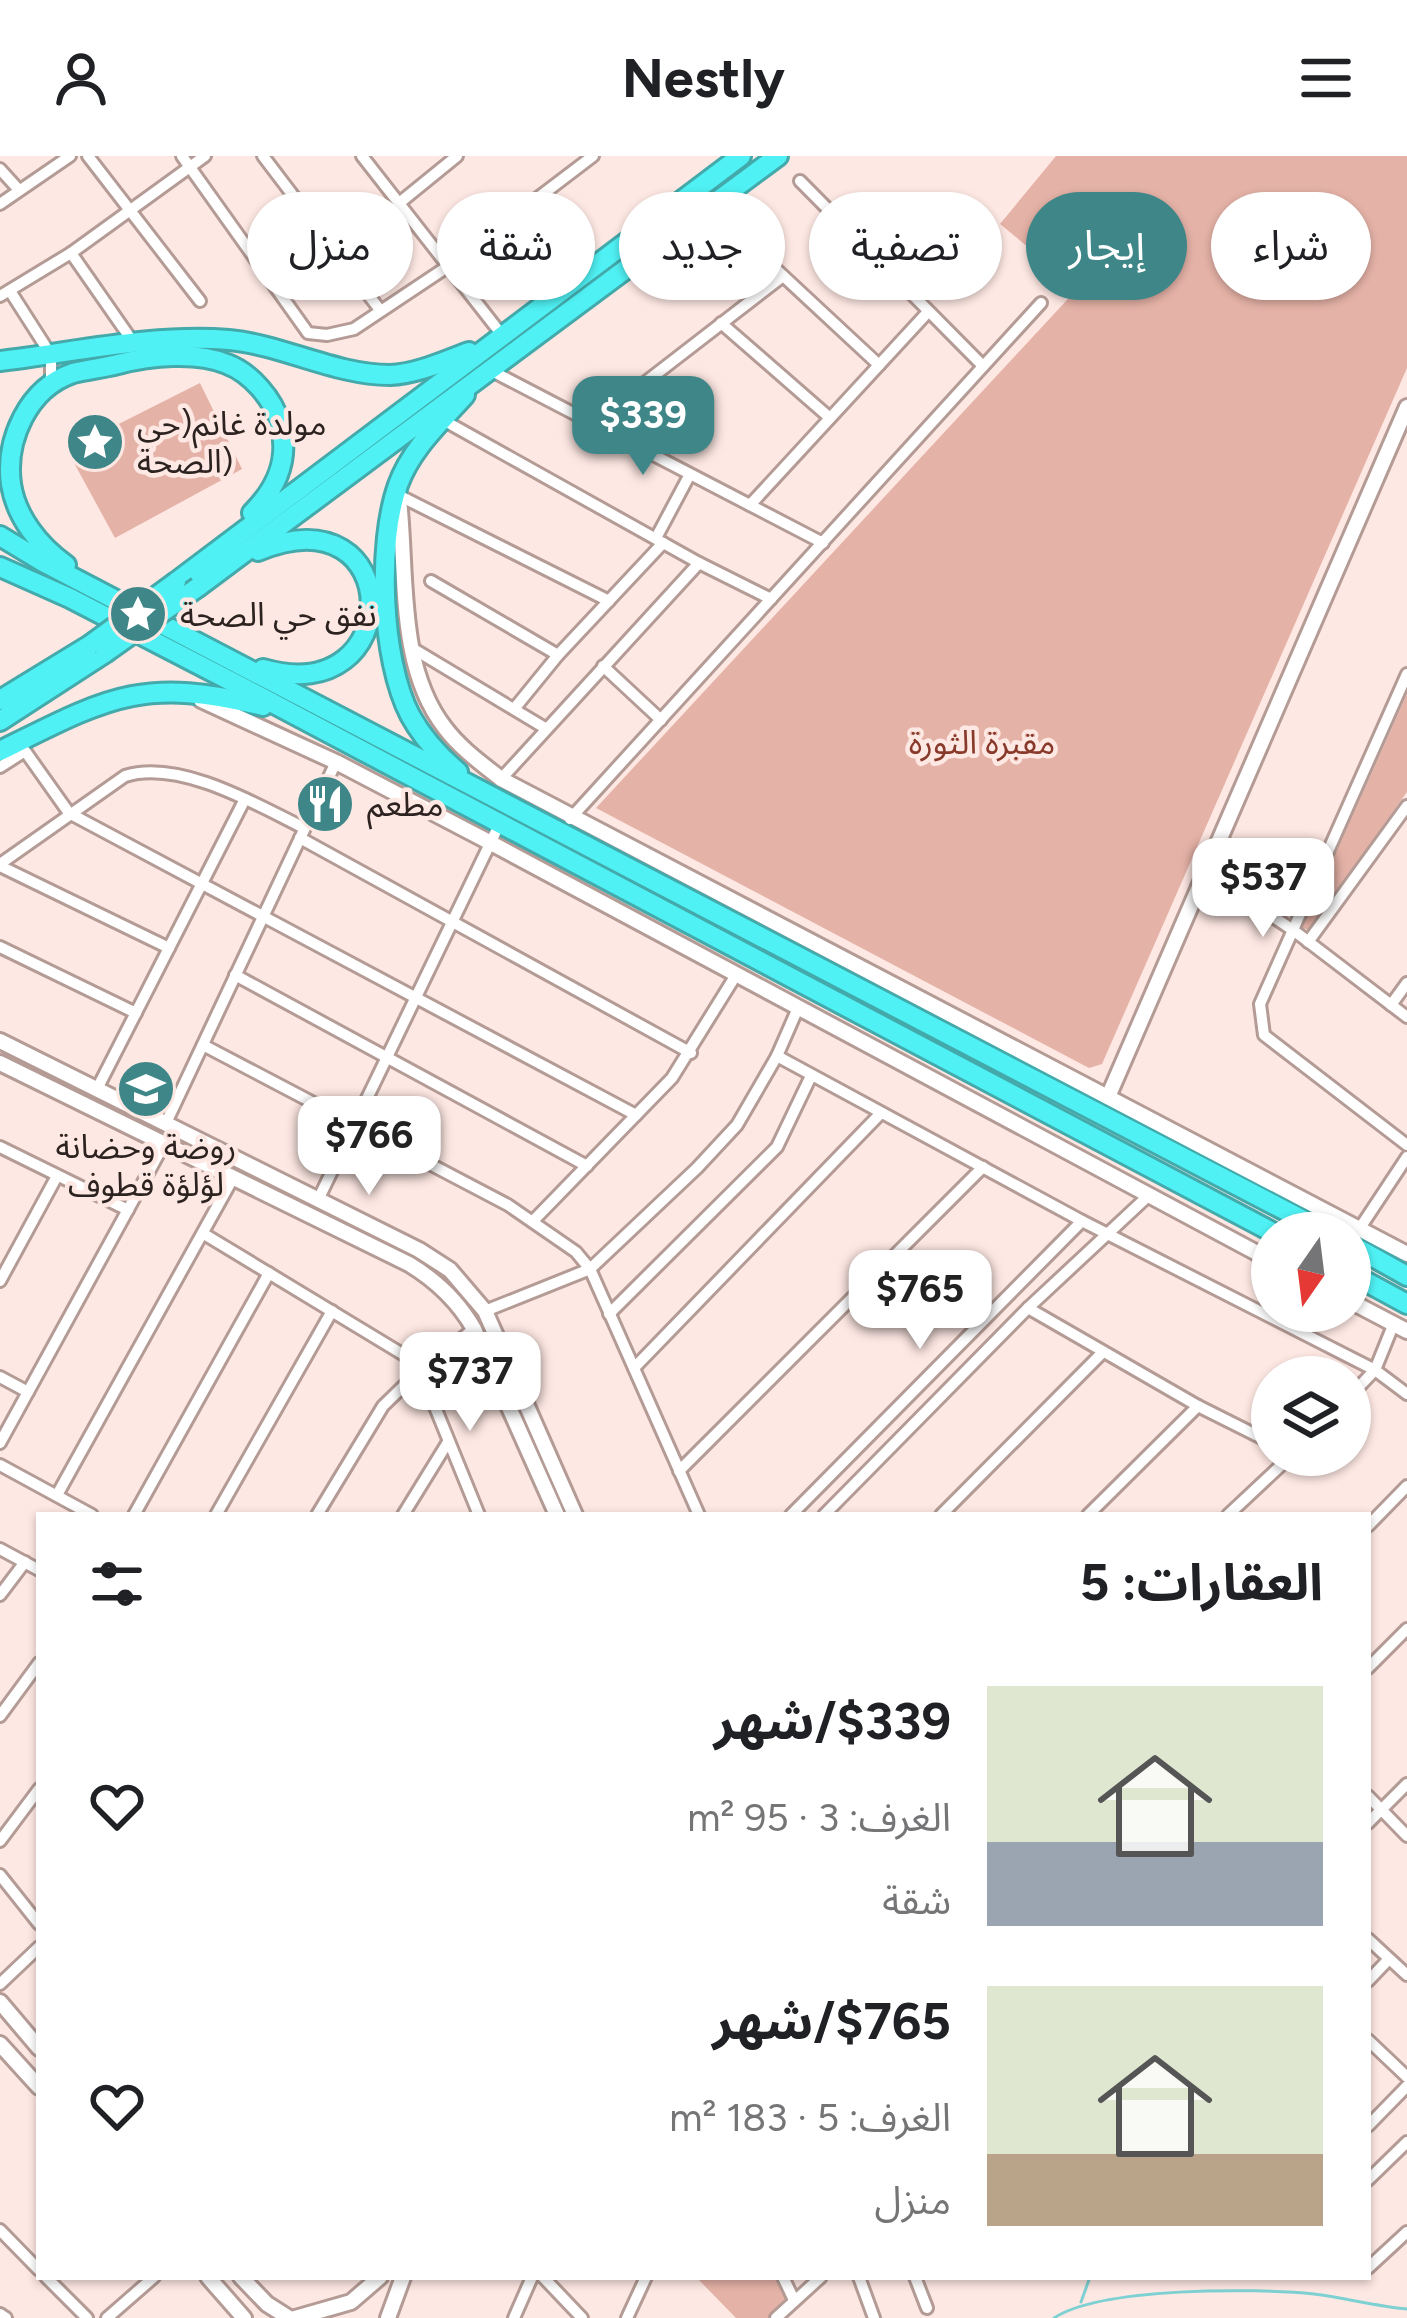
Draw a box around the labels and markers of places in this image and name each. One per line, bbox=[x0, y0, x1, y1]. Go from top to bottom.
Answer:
pin: $339 bbox=[572, 376, 714, 478]
place label: مولدة غانم(حي الصحة) bbox=[137, 404, 327, 481]
place icon: مولدة غانم(حي الصحة) bbox=[64, 411, 126, 473]
place icon: نفق حي الصحة bbox=[107, 583, 169, 645]
place label: نفق حي الصحة bbox=[180, 595, 377, 640]
restaurant icon: مطعم bbox=[294, 773, 356, 835]
place label: مطعم bbox=[367, 785, 444, 830]
pin: $537 bbox=[1192, 838, 1334, 940]
school or university icon: روضة وحضانة لؤلؤة قطوف bbox=[115, 1058, 177, 1120]
pin: $766 bbox=[298, 1096, 440, 1198]
place label: روضة وحضانة لؤلؤة قطوف bbox=[56, 1127, 236, 1204]
pin: $765 bbox=[849, 1250, 991, 1352]
pin: $737 bbox=[399, 1332, 541, 1434]

